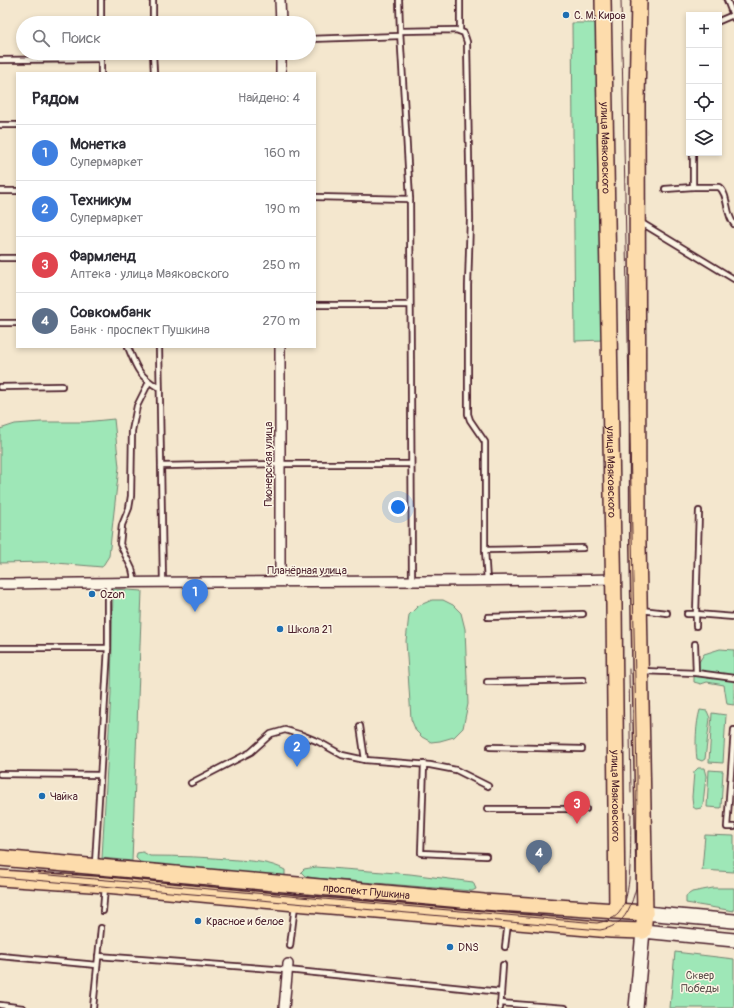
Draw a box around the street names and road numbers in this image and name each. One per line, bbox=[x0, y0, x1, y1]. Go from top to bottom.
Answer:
street label: улица Маяковского bbox=[598, 101, 613, 194]
street label: Пионерская улица bbox=[262, 422, 275, 506]
street label: улица Маяковского bbox=[604, 425, 619, 518]
street label: Планёрная улица bbox=[267, 564, 347, 577]
street label: улица Маяковского bbox=[609, 749, 623, 842]
street label: проспект Пушкина bbox=[322, 881, 411, 902]

